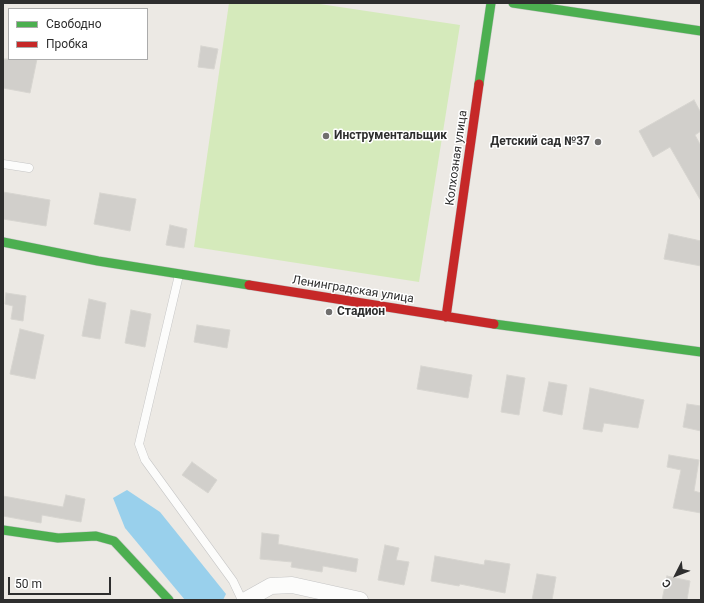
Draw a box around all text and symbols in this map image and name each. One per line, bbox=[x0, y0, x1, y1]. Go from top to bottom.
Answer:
legend bbox=[8, 8, 148, 60]
text: Свободно bbox=[46, 17, 102, 31]
text: Пробка bbox=[46, 37, 88, 51]
street label: Колхозная улица bbox=[443, 109, 471, 207]
place label: Инструментальщик bbox=[334, 129, 447, 143]
marker: Инструментальщик bbox=[321, 131, 331, 141]
place label: Детский сад №37 bbox=[490, 135, 590, 149]
marker: Детский сад №37 bbox=[593, 137, 603, 147]
street label: Ленинградская улица bbox=[291, 273, 415, 307]
place label: Стадион bbox=[337, 305, 385, 319]
marker: Стадион bbox=[324, 307, 334, 317]
north arrow bbox=[656, 555, 696, 595]
scale bar bbox=[10, 569, 113, 595]
text: С bbox=[659, 576, 674, 590]
text: 50 m bbox=[15, 577, 42, 591]

